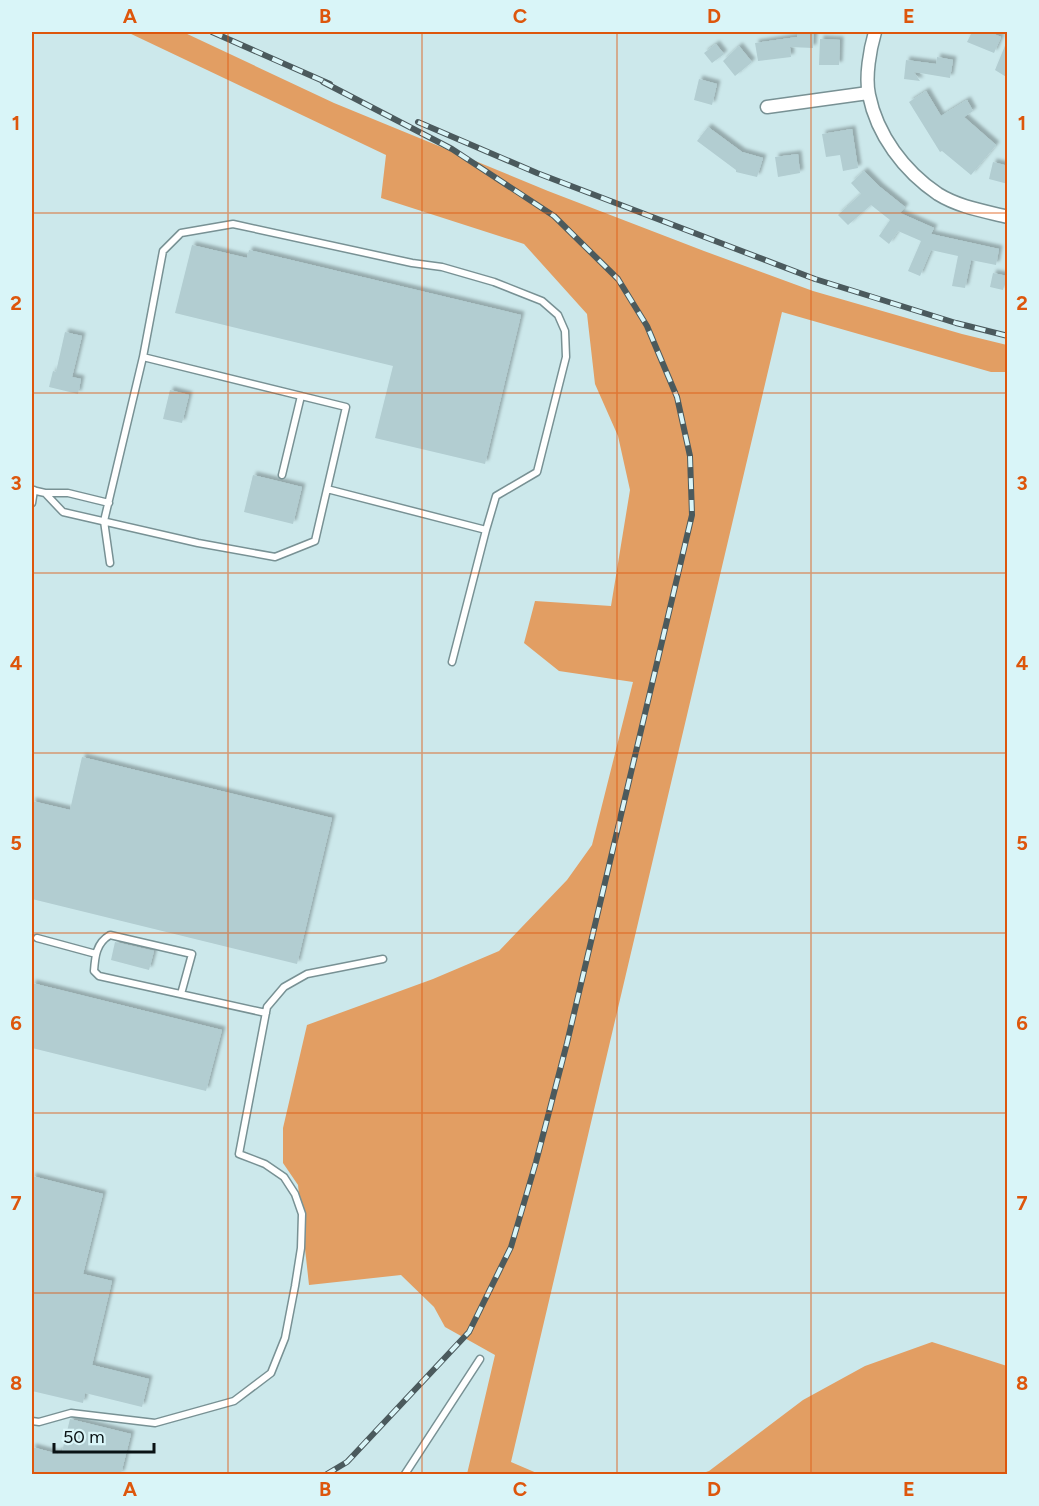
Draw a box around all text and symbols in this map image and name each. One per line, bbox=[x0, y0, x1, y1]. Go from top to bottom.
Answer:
text: A bbox=[123, 4, 138, 28]
text: B bbox=[319, 4, 331, 28]
text: C bbox=[513, 4, 527, 28]
text: D bbox=[707, 4, 721, 28]
text: E bbox=[903, 4, 915, 28]
text: 1 bbox=[12, 111, 20, 135]
text: 1 bbox=[1018, 111, 1026, 135]
text: 2 bbox=[10, 291, 22, 315]
text: 2 bbox=[1016, 291, 1028, 315]
text: 3 bbox=[10, 471, 22, 495]
text: 3 bbox=[1016, 471, 1028, 495]
text: 4 bbox=[10, 651, 23, 675]
text: 4 bbox=[1016, 651, 1029, 675]
text: 5 bbox=[10, 831, 22, 855]
text: 5 bbox=[1016, 831, 1028, 855]
text: 6 bbox=[10, 1011, 22, 1035]
text: 6 bbox=[1016, 1011, 1028, 1035]
text: 7 bbox=[10, 1191, 22, 1215]
text: 7 bbox=[1016, 1191, 1028, 1215]
text: 8 bbox=[10, 1371, 22, 1395]
text: 8 bbox=[1016, 1371, 1028, 1395]
scale bar bbox=[54, 1416, 154, 1454]
text: 50 m bbox=[63, 1426, 105, 1448]
text: A bbox=[123, 1477, 138, 1501]
text: B bbox=[319, 1477, 331, 1501]
text: C bbox=[513, 1477, 527, 1501]
text: D bbox=[707, 1477, 721, 1501]
text: E bbox=[903, 1477, 915, 1501]

